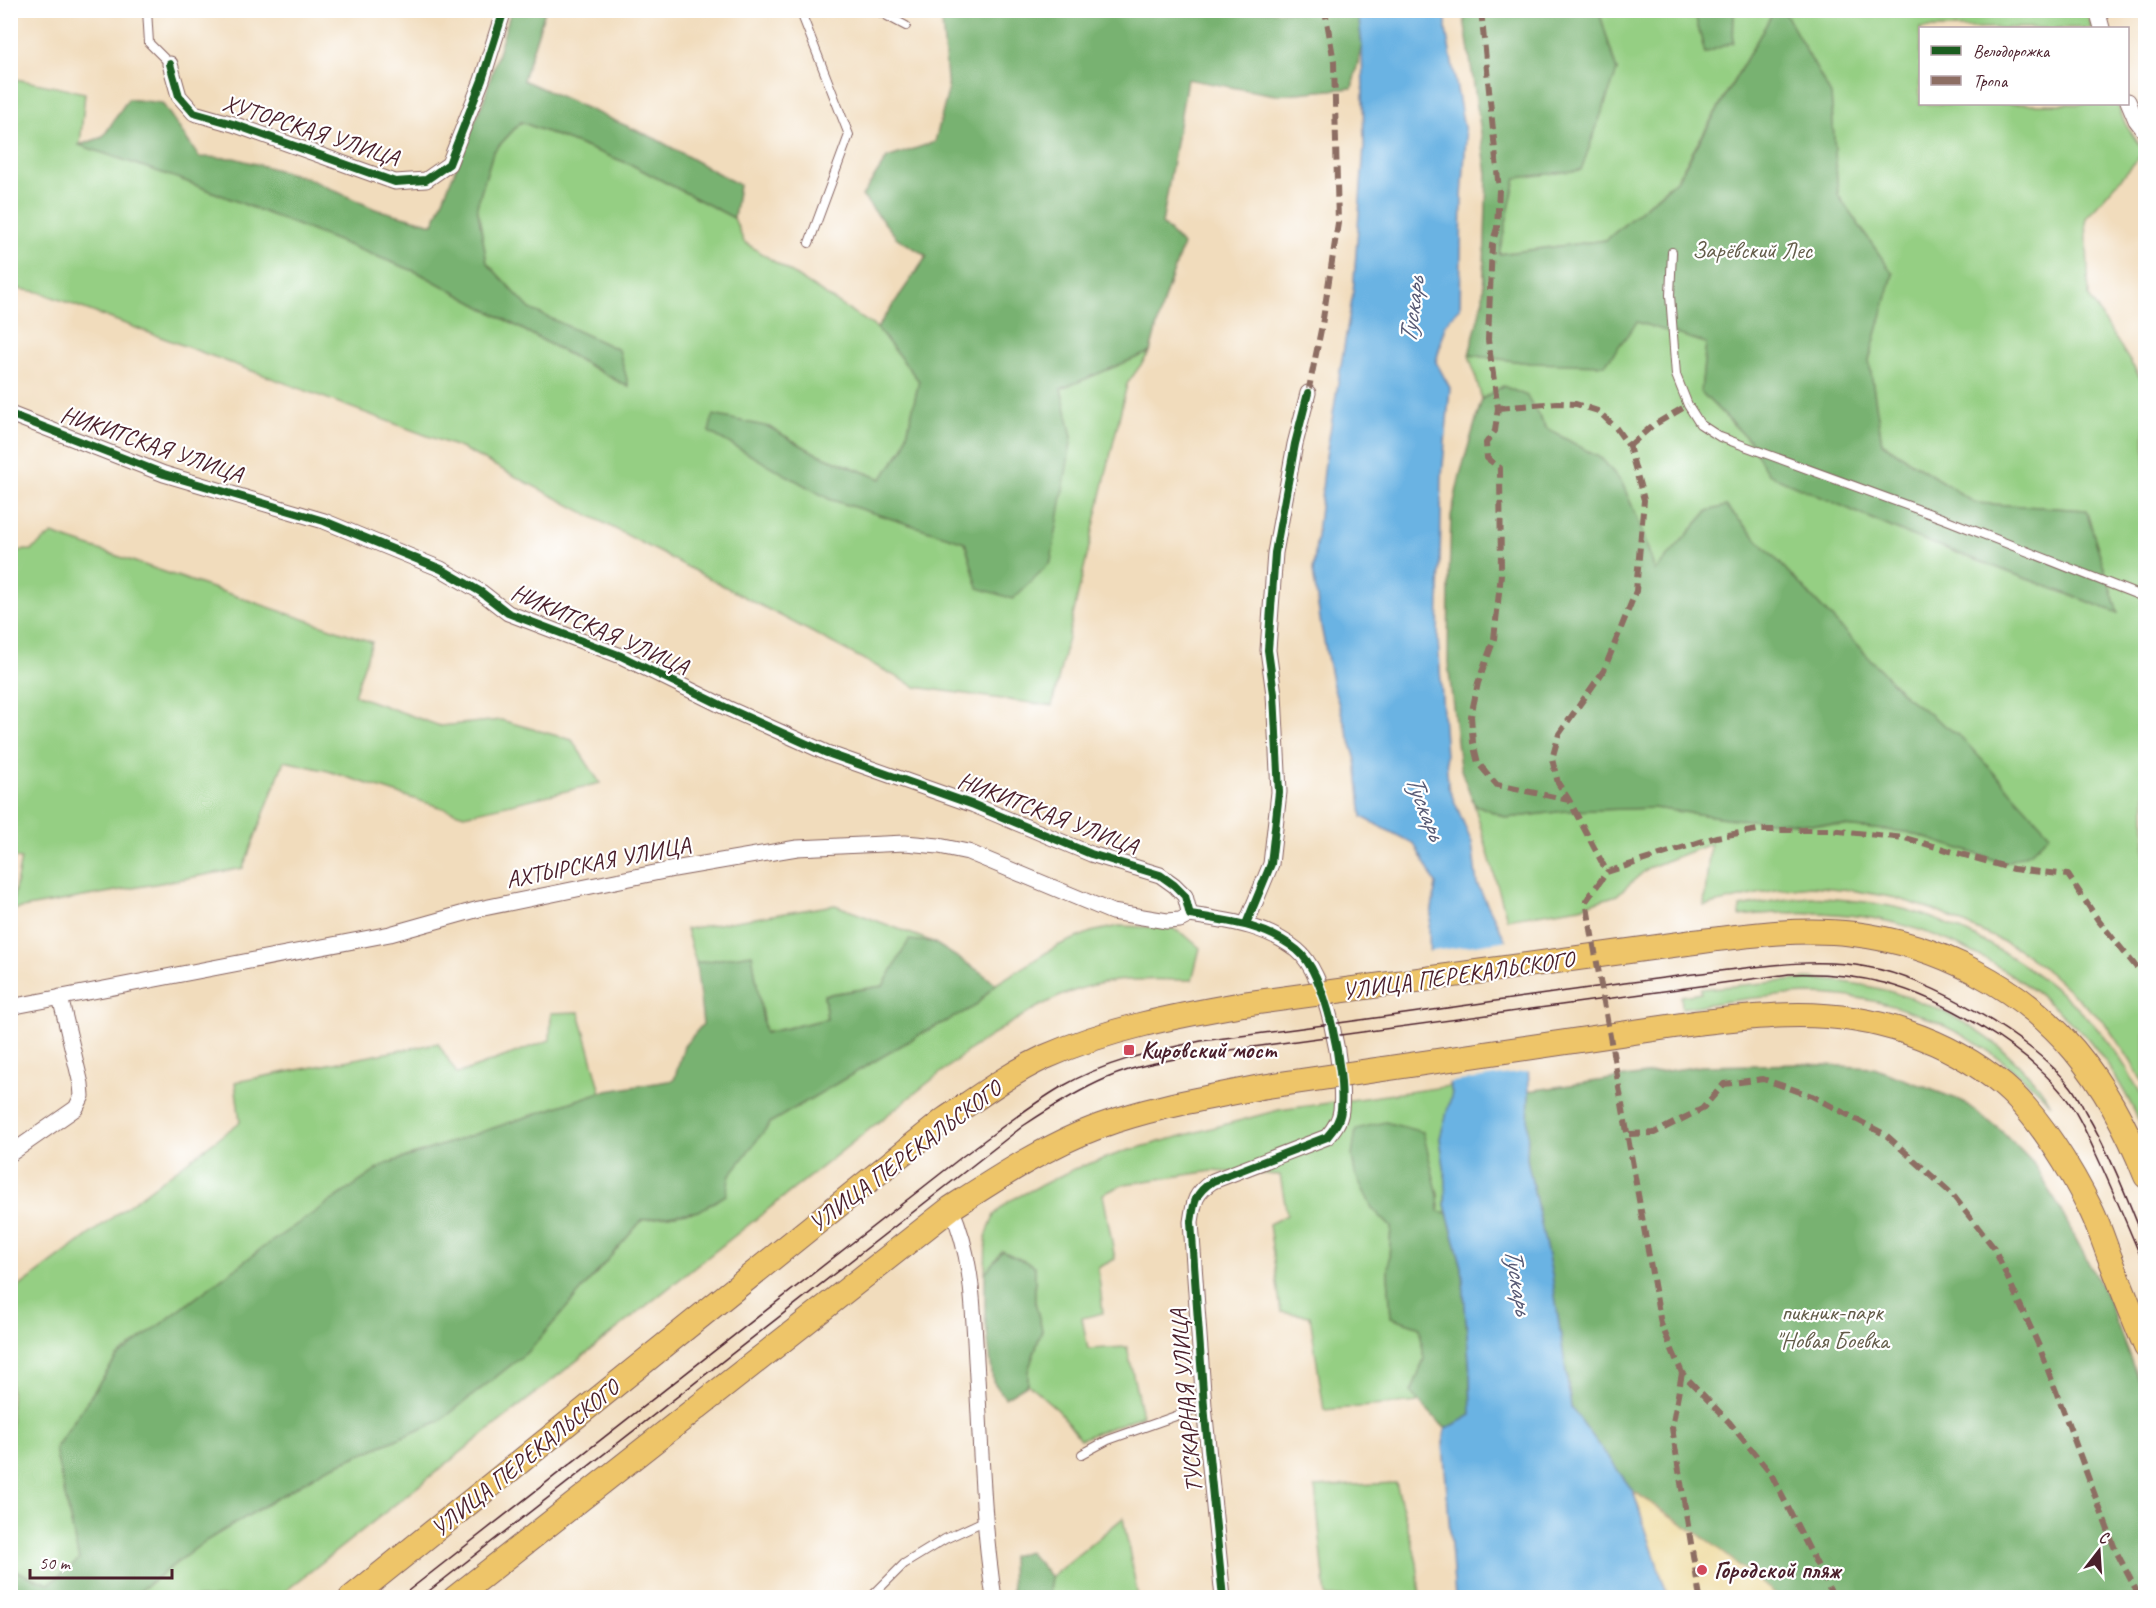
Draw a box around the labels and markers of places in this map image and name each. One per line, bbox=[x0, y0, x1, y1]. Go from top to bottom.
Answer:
place label: Кировский мост bbox=[1141, 1035, 1277, 1065]
marker: Кировский мост bbox=[1122, 1043, 1136, 1057]
place label: Городской пляж bbox=[1714, 1555, 1843, 1585]
marker: Городской пляж bbox=[1695, 1563, 1709, 1577]

